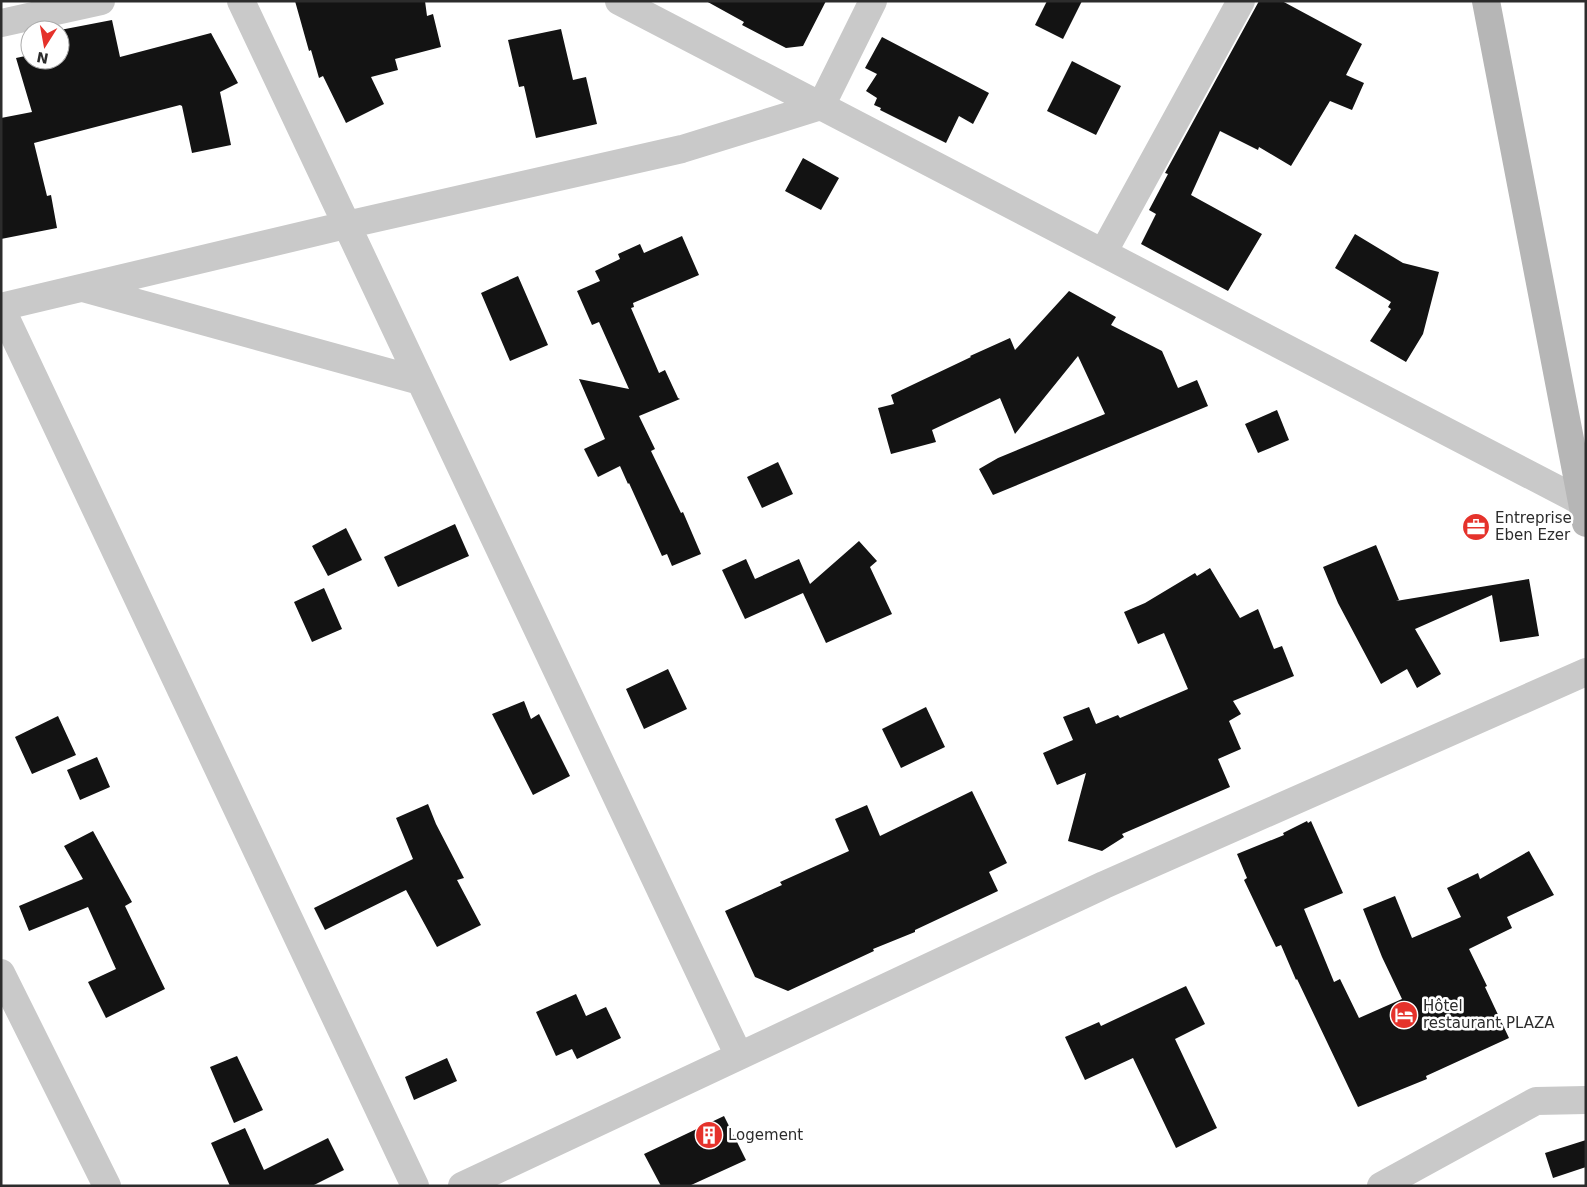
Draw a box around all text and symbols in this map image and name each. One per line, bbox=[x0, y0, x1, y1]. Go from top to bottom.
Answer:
north arrow bbox=[20, 20, 70, 70]
text: N bbox=[35, 49, 50, 67]
place label: Entreprise Eben Ezer bbox=[1495, 509, 1572, 544]
office icon: Entreprise Eben Ezer bbox=[1461, 512, 1491, 542]
place label: Hôtel restaurant PLAZA bbox=[1423, 997, 1555, 1032]
hotel icon: Hôtel restaurant PLAZA bbox=[1389, 1000, 1419, 1030]
building icon: Logement bbox=[694, 1120, 724, 1150]
place label: Logement bbox=[728, 1126, 803, 1144]

